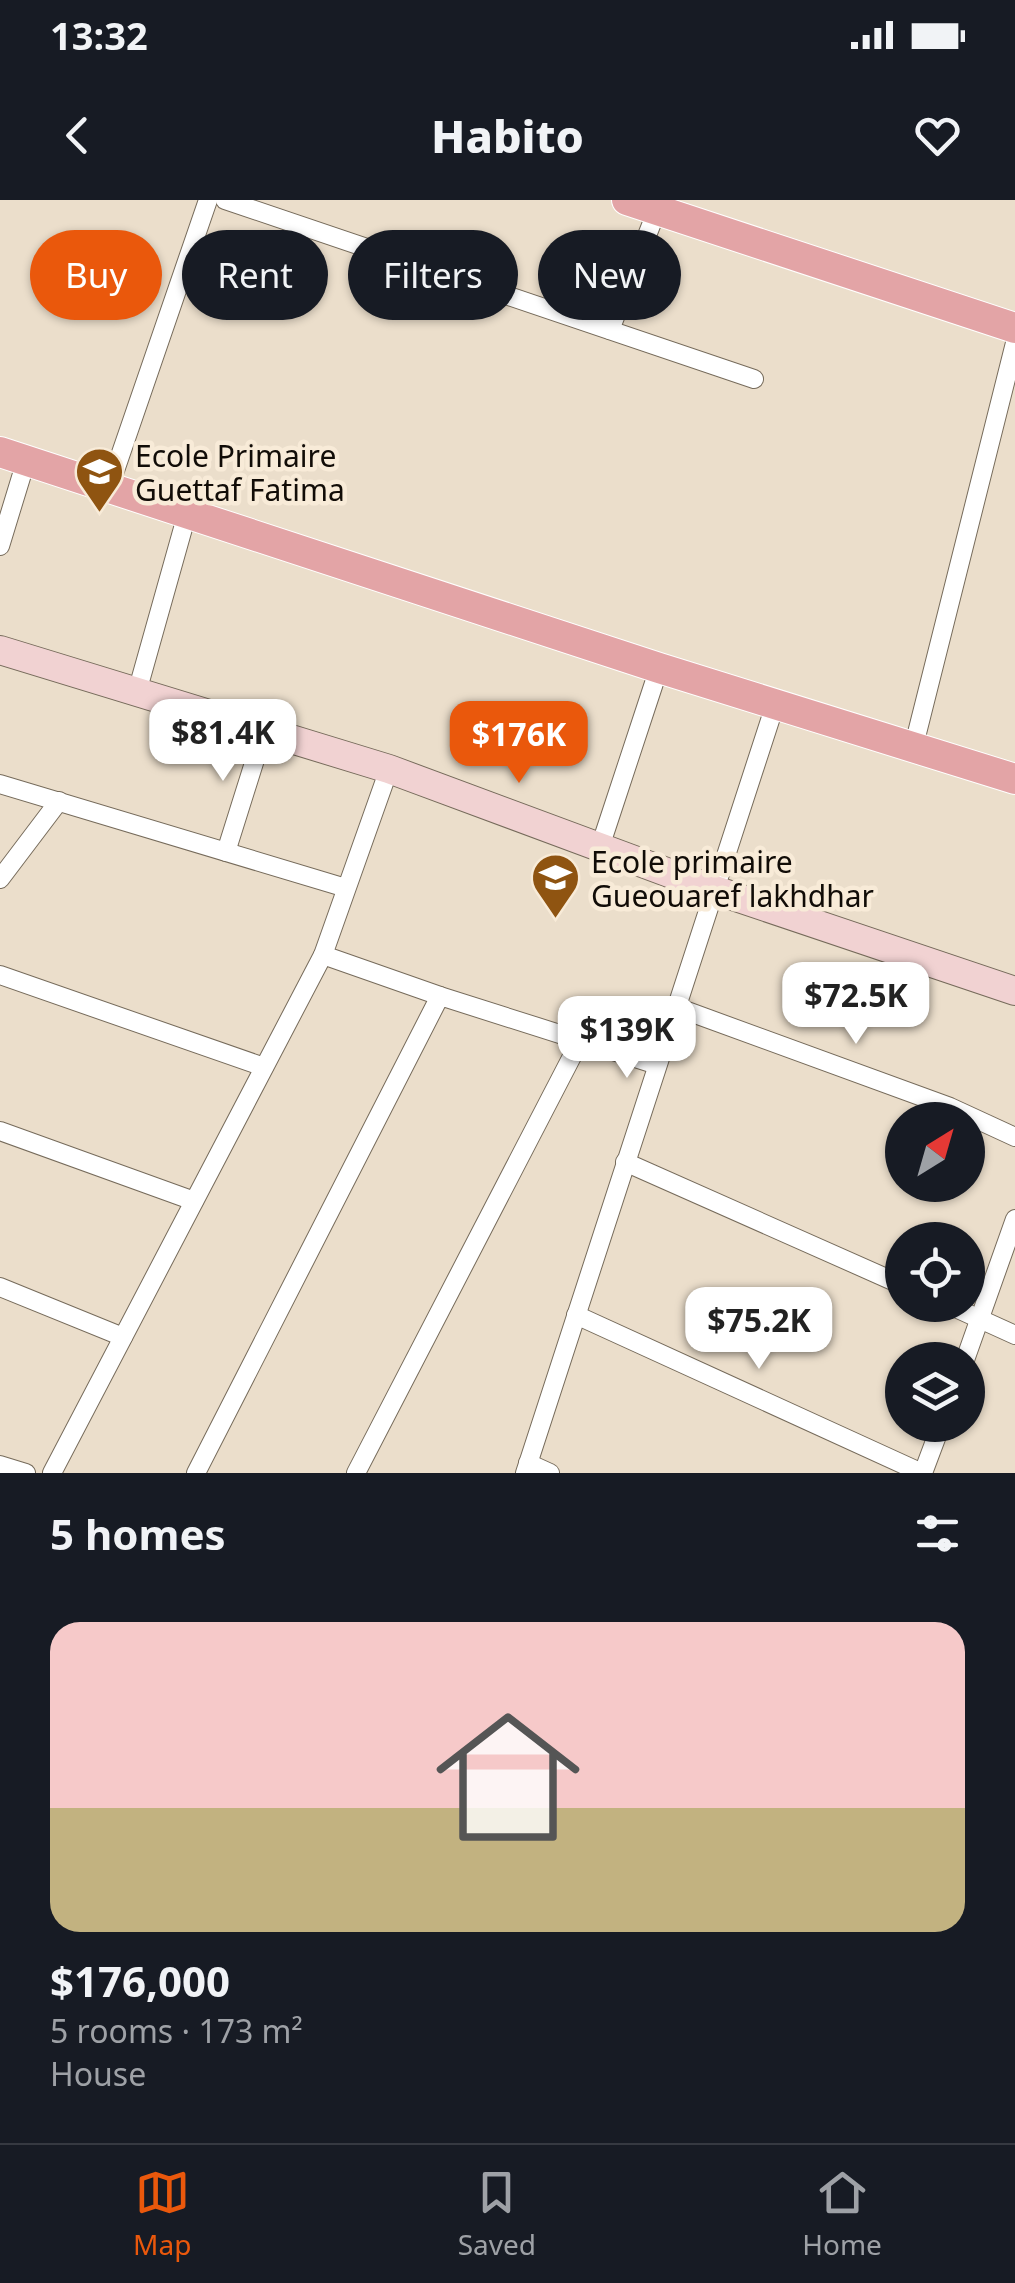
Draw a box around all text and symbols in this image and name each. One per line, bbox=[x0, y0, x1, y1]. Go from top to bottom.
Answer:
text: 13:32 bbox=[50, 9, 148, 61]
text: Habito bbox=[431, 105, 584, 166]
icon: back bbox=[50, 108, 105, 163]
icon: heart bbox=[910, 108, 965, 163]
chip: Buy bbox=[30, 230, 162, 320]
chip: Rent bbox=[182, 230, 328, 320]
chip: Filters bbox=[348, 230, 518, 320]
chip: New bbox=[538, 230, 681, 320]
place label: Ecole Primaire Guettaf Fatima bbox=[135, 435, 345, 510]
school or university icon: Ecole Primaire Guettaf Fatima bbox=[74, 446, 126, 514]
pin: $81.4K bbox=[142, 699, 304, 784]
pin: $176K bbox=[449, 701, 589, 786]
text: $81.4K bbox=[171, 710, 275, 753]
text: $176K bbox=[472, 712, 566, 755]
place label: Ecole primaire Gueouaref lakhdhar bbox=[591, 841, 874, 916]
school or university icon: Ecole primaire Gueouaref lakhdhar bbox=[530, 852, 582, 920]
pin: $72.5K bbox=[775, 962, 937, 1047]
text: $72.5K bbox=[804, 973, 908, 1016]
pin: $139K bbox=[557, 996, 697, 1081]
text: $139K bbox=[580, 1007, 674, 1050]
north arrow bbox=[885, 1102, 985, 1202]
map controls bbox=[885, 1102, 985, 1442]
button: locate bbox=[885, 1222, 985, 1322]
pin: $75.2K bbox=[678, 1287, 840, 1372]
text: $75.2K bbox=[707, 1298, 811, 1341]
button: layers bbox=[885, 1342, 985, 1442]
text: 5 homes bbox=[50, 1505, 226, 1562]
icon: filters bbox=[910, 1506, 965, 1561]
icon: home bbox=[418, 1687, 598, 1867]
text: $176,000 bbox=[50, 1952, 230, 2009]
text: 5 rooms · 173 m² bbox=[50, 2009, 303, 2052]
text: House bbox=[50, 2052, 146, 2095]
tab: Map bbox=[133, 2165, 191, 2263]
tab: Saved bbox=[458, 2165, 536, 2263]
tab: Home bbox=[802, 2165, 882, 2263]

